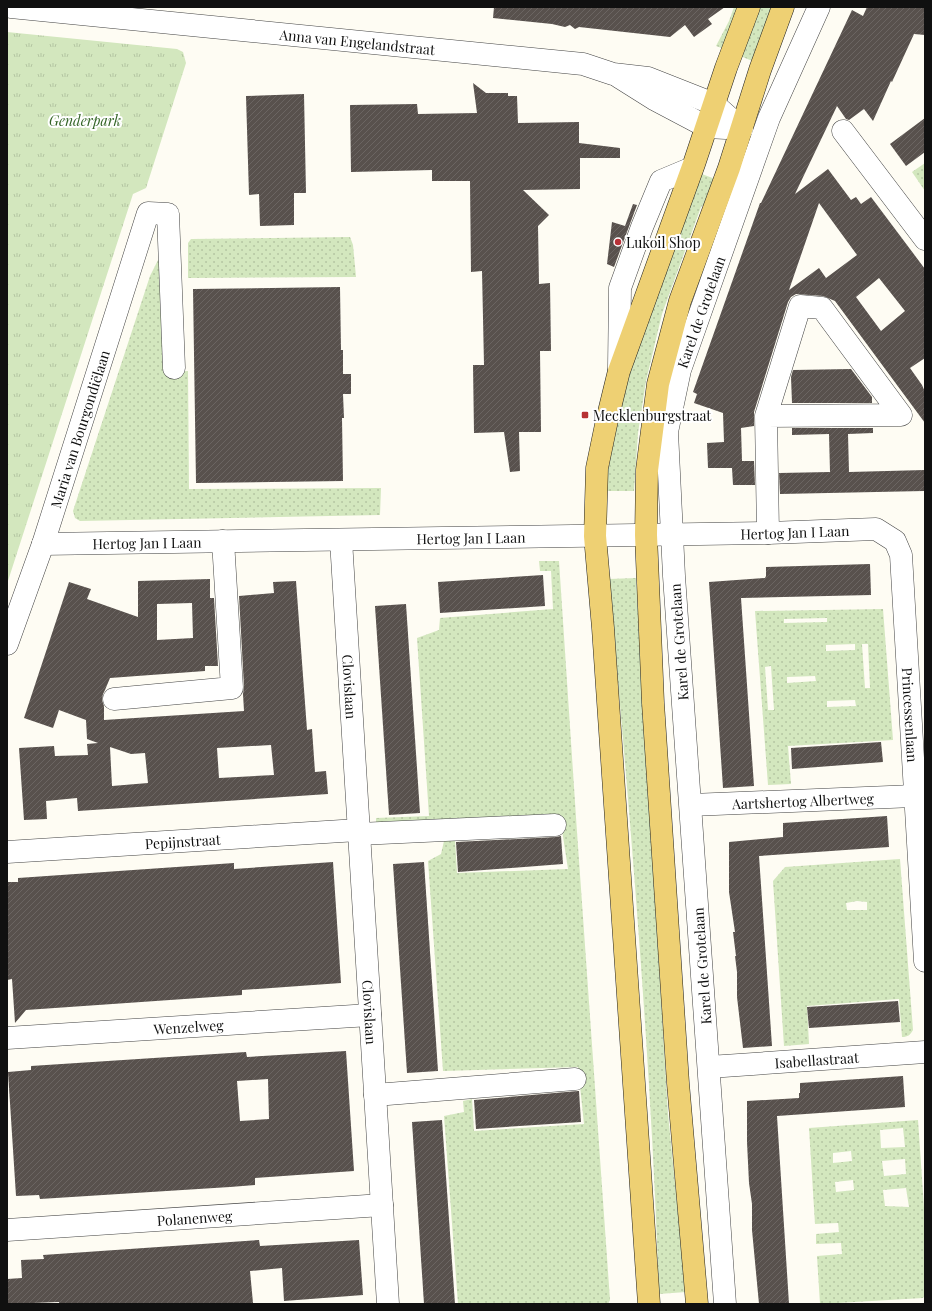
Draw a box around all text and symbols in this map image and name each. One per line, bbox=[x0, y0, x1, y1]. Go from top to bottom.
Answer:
street label: Anna van Engelandstraat bbox=[278, 24, 437, 59]
park label: Genderpark bbox=[49, 111, 121, 130]
place label: Lukoil Shop bbox=[626, 233, 701, 252]
marker: Lukoil Shop bbox=[613, 237, 623, 247]
street label: Karel de Grotelaan bbox=[672, 253, 729, 370]
street label: Maria van Bourgondiëlaan bbox=[46, 347, 114, 510]
place label: Mecklenburgstraat bbox=[593, 406, 712, 425]
marker: Mecklenburgstraat bbox=[580, 410, 590, 420]
street label: Hertog Jan I Laan bbox=[740, 520, 850, 543]
street label: Hertog Jan I Laan bbox=[416, 527, 526, 548]
street label: Hertog Jan I Laan bbox=[92, 532, 202, 553]
street label: Karel de Grotelaan bbox=[665, 582, 693, 701]
street label: Clovislaan bbox=[339, 654, 362, 720]
street label: Princessenlaan bbox=[898, 667, 923, 764]
street label: Aartshertog Albertweg bbox=[731, 788, 875, 813]
street label: Pepijnstraat bbox=[144, 829, 222, 853]
street label: Karel de Grotelaan bbox=[688, 906, 716, 1025]
street label: Clovislaan bbox=[359, 979, 382, 1046]
street label: Wenzelweg bbox=[152, 1015, 225, 1038]
street label: Isabellastraat bbox=[774, 1047, 860, 1072]
street label: Polanenweg bbox=[156, 1205, 233, 1229]

